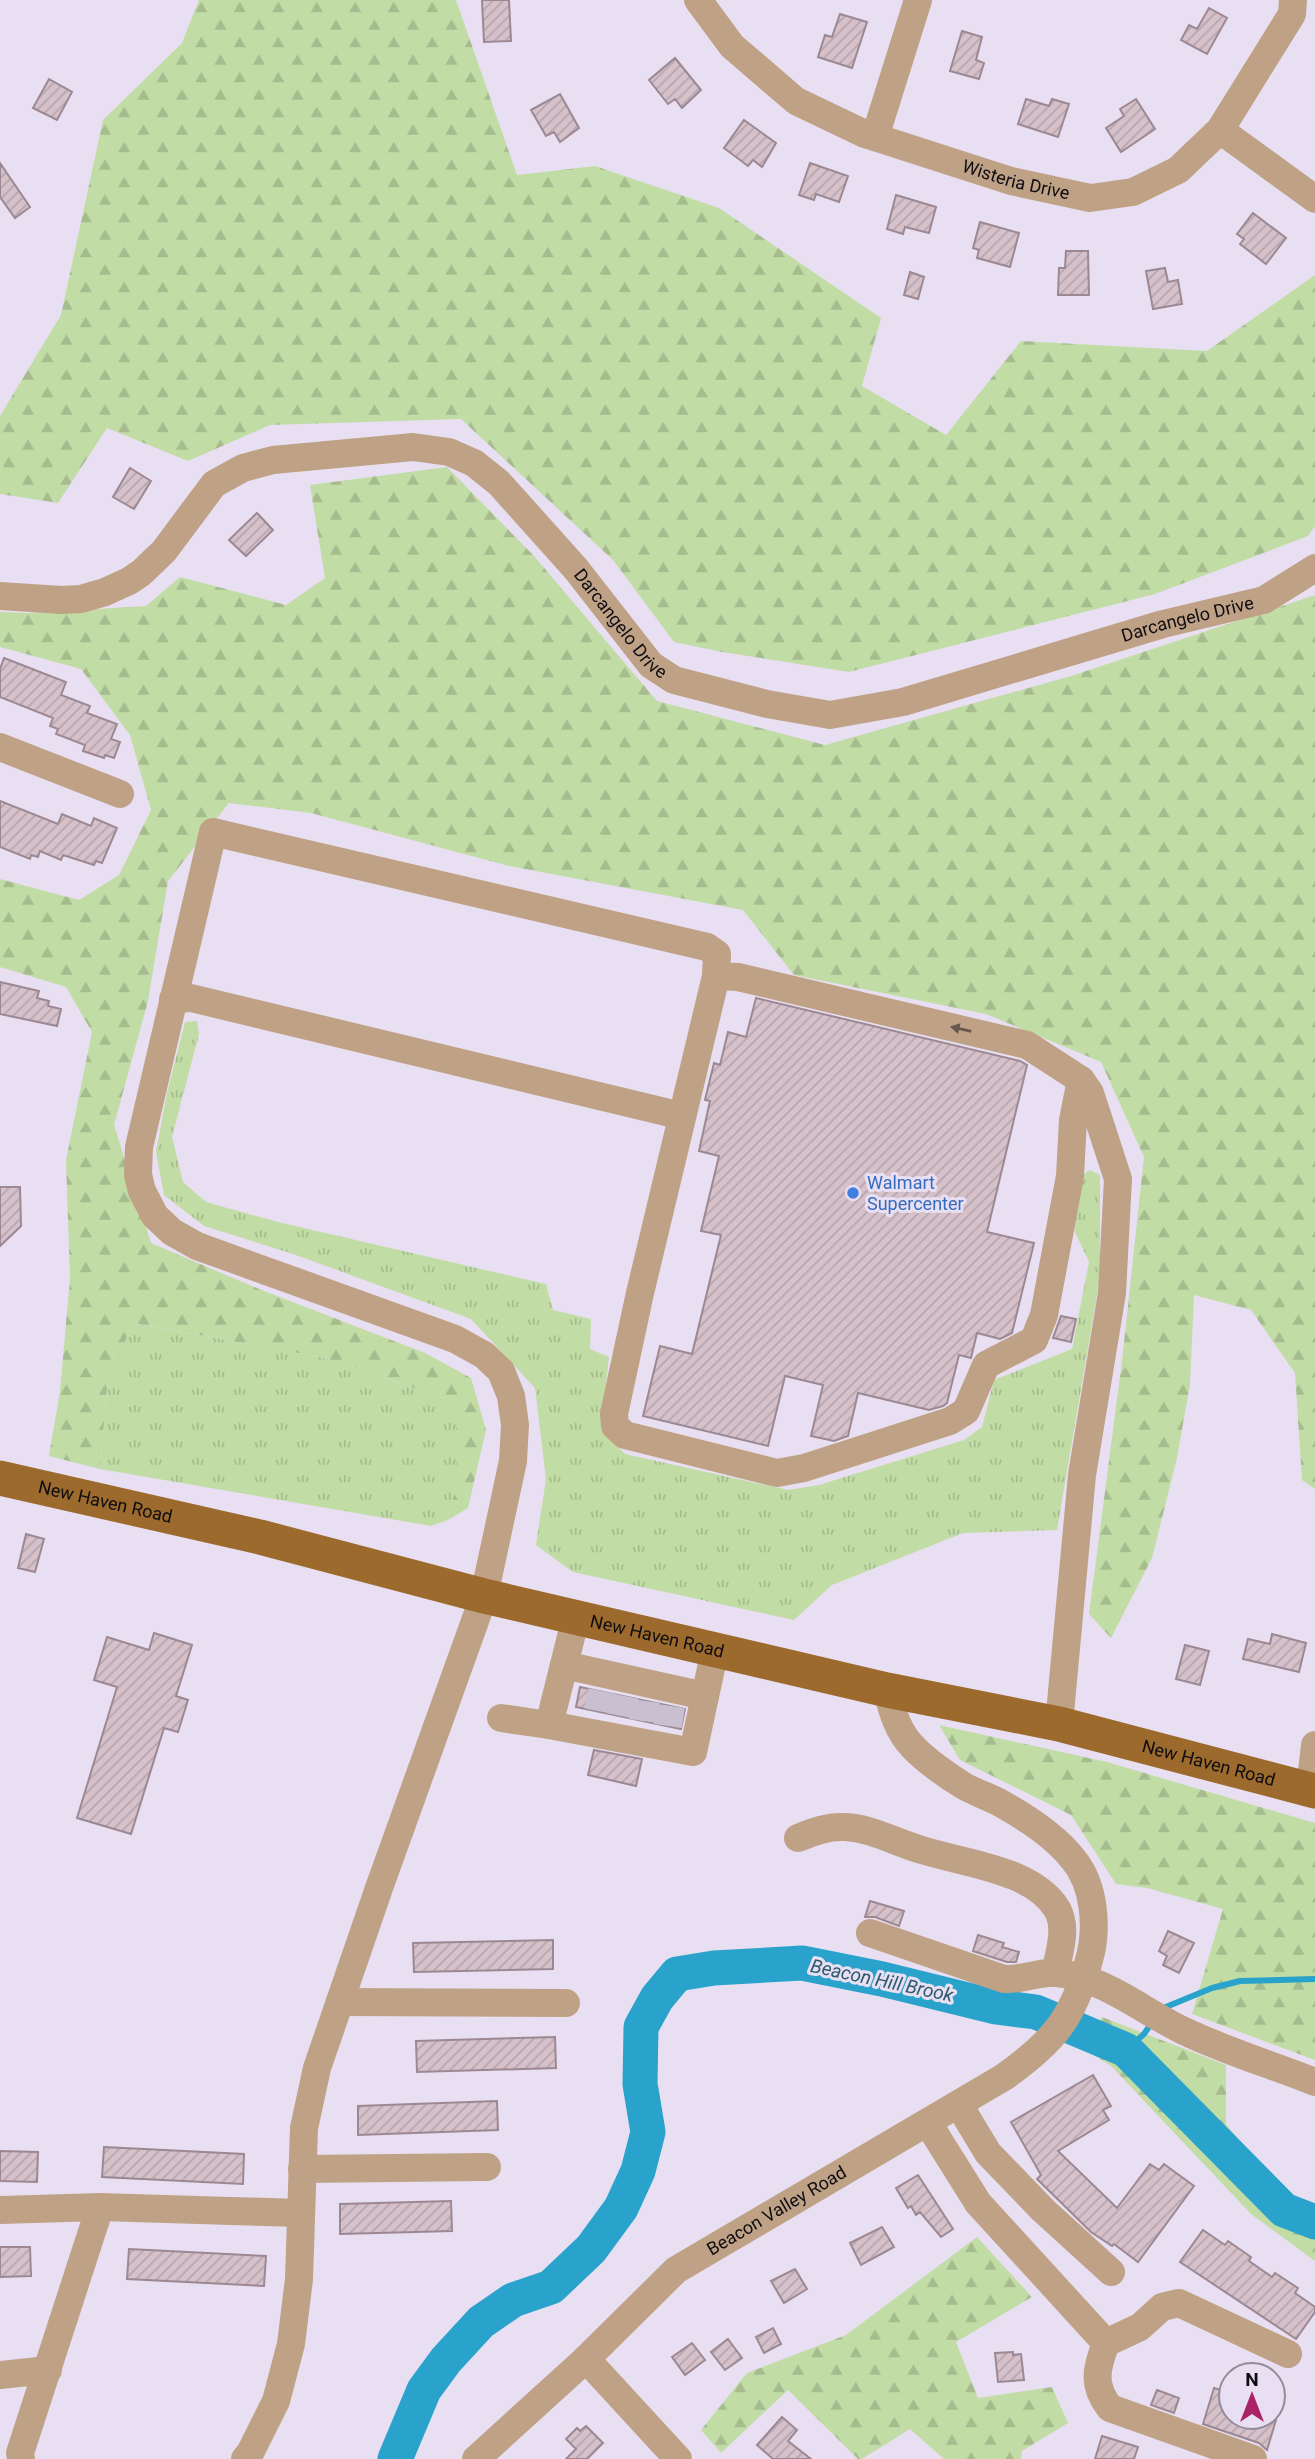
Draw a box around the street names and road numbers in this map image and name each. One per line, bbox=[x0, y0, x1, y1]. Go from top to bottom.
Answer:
street label: Wisteria Drive bbox=[960, 155, 1072, 203]
street label: Darcangelo Drive bbox=[570, 564, 671, 683]
street label: Darcangelo Drive bbox=[1119, 592, 1256, 646]
street label: New Haven Road bbox=[36, 1476, 174, 1527]
street label: New Haven Road bbox=[588, 1610, 726, 1662]
street label: New Haven Road bbox=[1140, 1735, 1278, 1790]
street label: Beacon Valley Road bbox=[703, 2161, 850, 2259]

